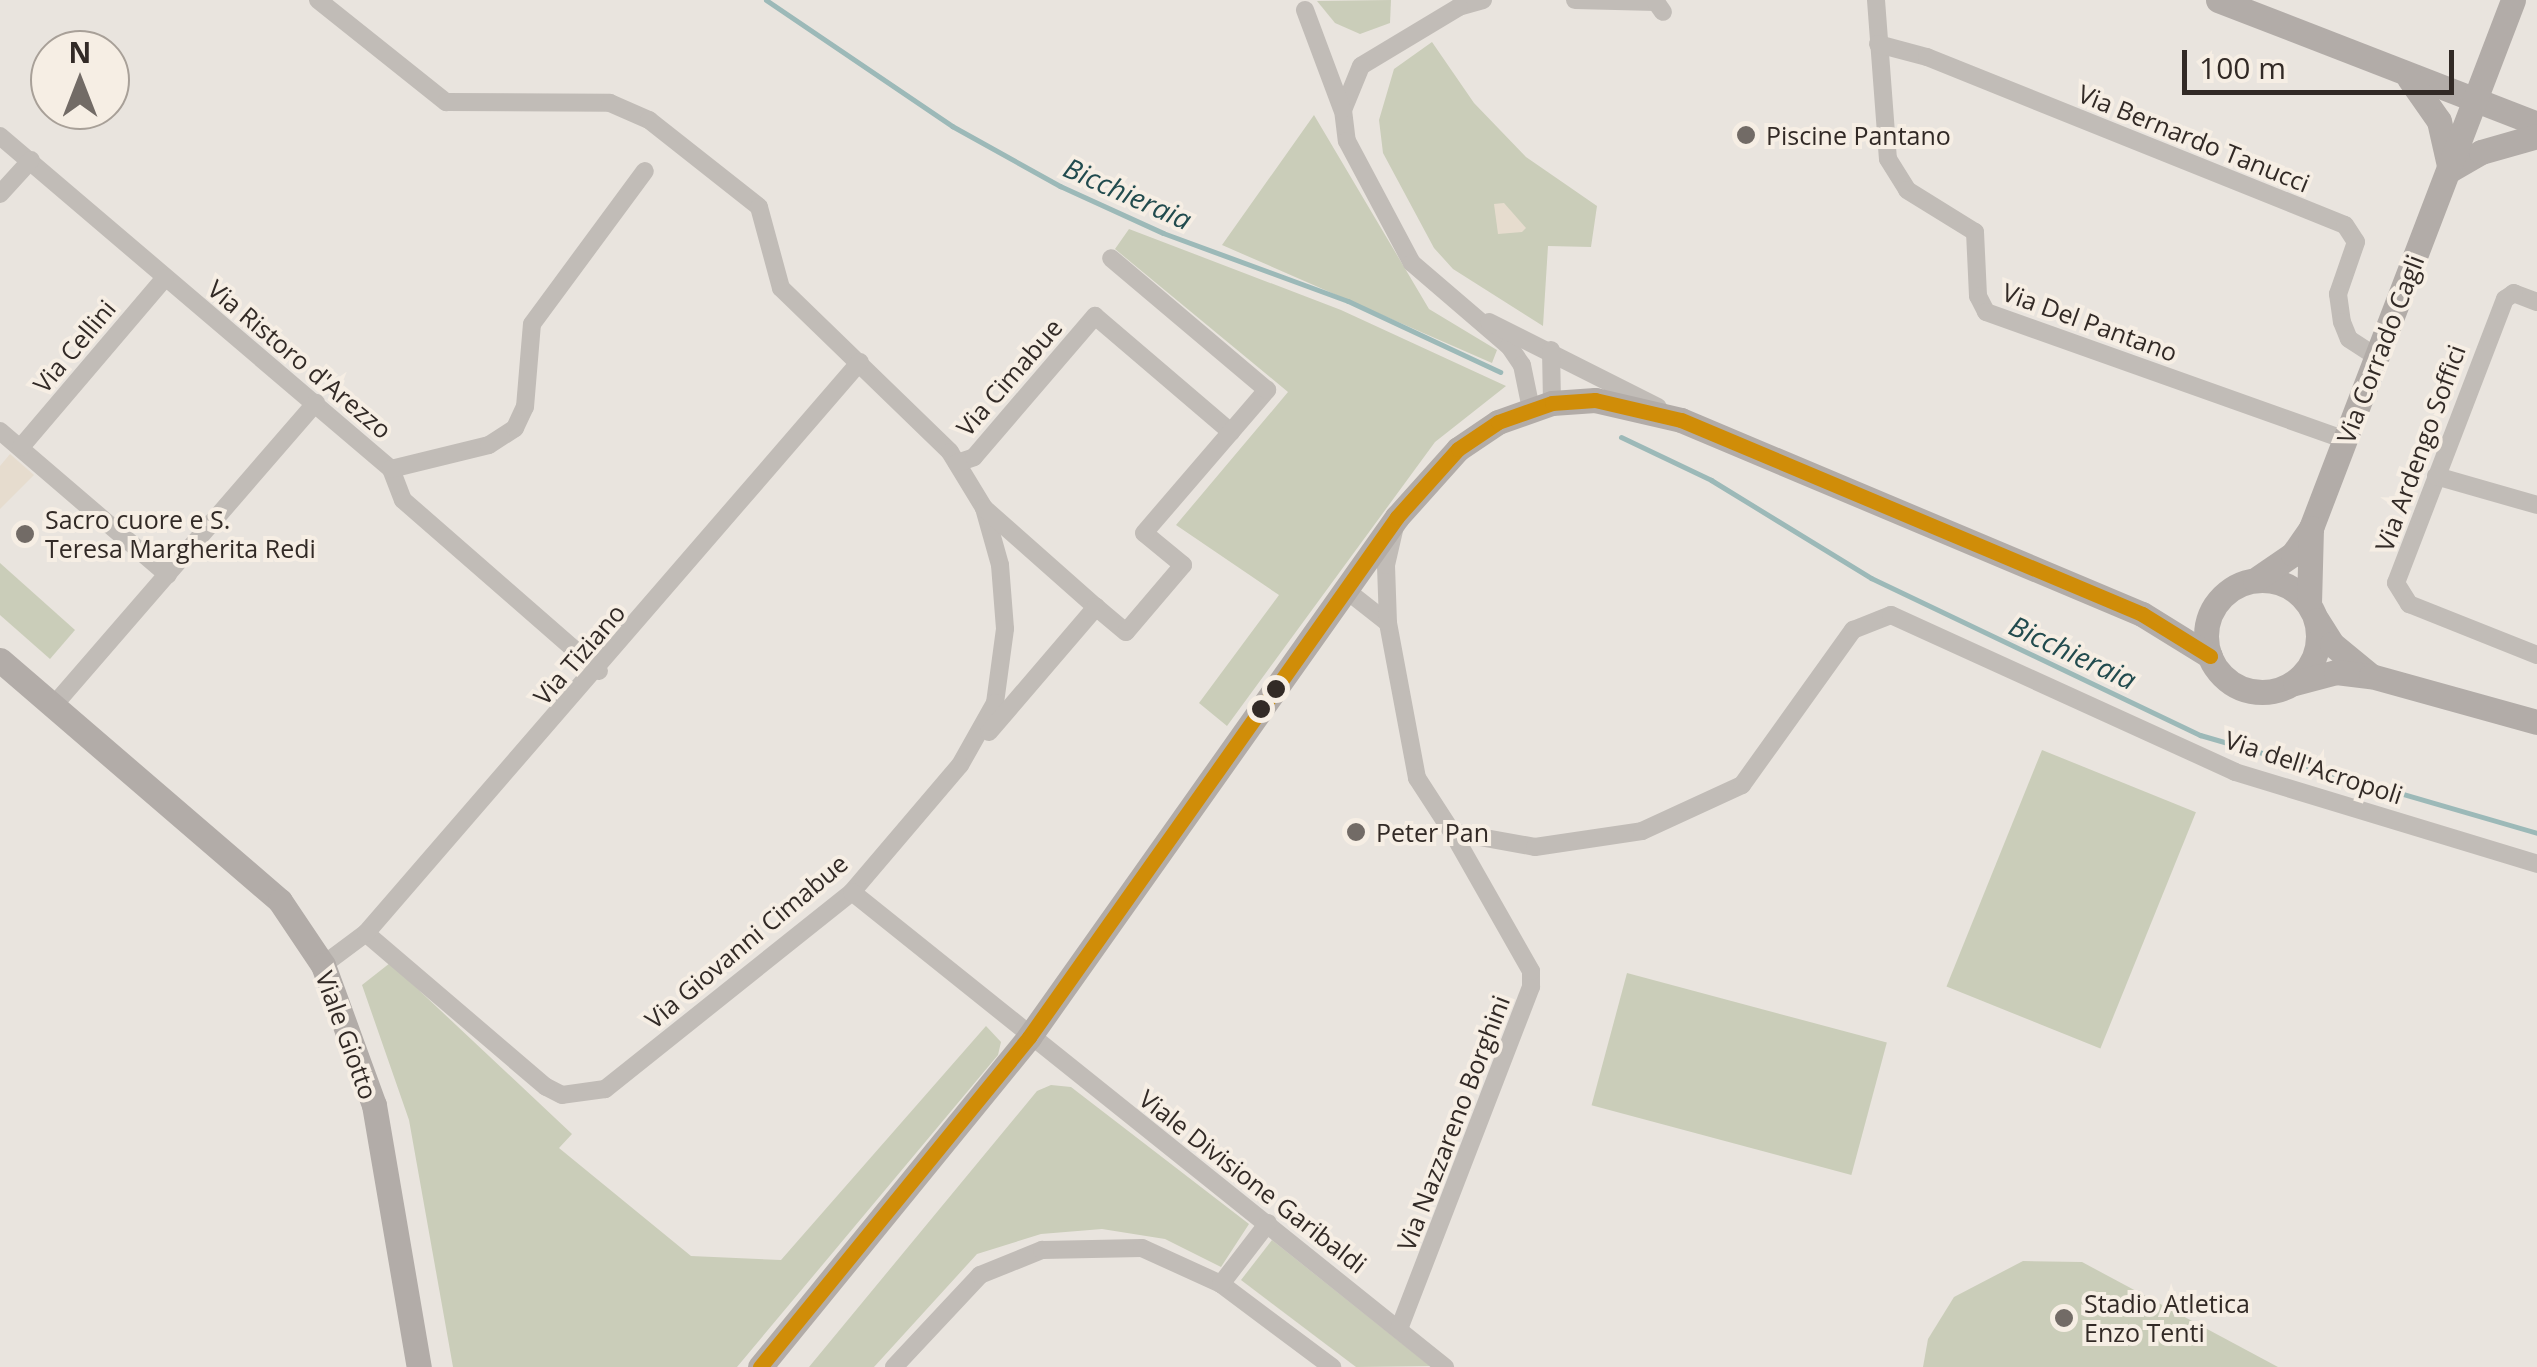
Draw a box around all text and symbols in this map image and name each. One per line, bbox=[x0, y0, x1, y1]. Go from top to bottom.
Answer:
north arrow bbox=[30, 30, 130, 130]
scale bar bbox=[2187, 30, 2460, 92]
text: N bbox=[69, 33, 91, 71]
text: 100 m bbox=[2199, 47, 2286, 88]
street label: Via Bernardo Tanucci bbox=[2074, 78, 2314, 198]
place label: Piscine Pantano bbox=[1766, 120, 1951, 150]
marker: Piscine Pantano bbox=[1735, 124, 1757, 146]
water label: Bicchieraia bbox=[1059, 150, 1197, 236]
street label: Via Corrado Cagli bbox=[2330, 251, 2430, 447]
street label: Via Ristoro d'Arezzo bbox=[202, 274, 398, 444]
street label: Via Del Pantano bbox=[1998, 276, 2182, 368]
street label: Via Cellini bbox=[27, 293, 121, 399]
street label: Via Cimabue bbox=[950, 312, 1068, 442]
street label: Via Ardengo Soffici bbox=[2369, 341, 2471, 555]
place label: Sacro cuore e S. Teresa Margherita Redi bbox=[45, 505, 316, 564]
marker: Sacro cuore e S. Teresa Margherita Redi bbox=[14, 523, 36, 545]
street label: Via Tiziano bbox=[527, 597, 631, 711]
water label: Bicchieraia bbox=[2004, 608, 2142, 696]
unlabelled marker bbox=[1266, 679, 1286, 699]
unlabelled marker bbox=[1251, 699, 1271, 719]
street label: Via dell'Acropoli bbox=[2221, 724, 2407, 810]
place label: Peter Pan bbox=[1376, 817, 1489, 847]
marker: Peter Pan bbox=[1345, 821, 1367, 843]
street label: Via Giovanni Cimabue bbox=[639, 848, 853, 1034]
street label: Viale Giotto bbox=[310, 967, 384, 1103]
street label: Via Nazzareno Borghini bbox=[1390, 991, 1516, 1255]
street label: Viale Divisione Garibaldi bbox=[1133, 1083, 1373, 1279]
place label: Stadio Atletica Enzo Tenti bbox=[2084, 1289, 2250, 1348]
marker: Stadio Atletica Enzo Tenti bbox=[2053, 1307, 2075, 1329]

